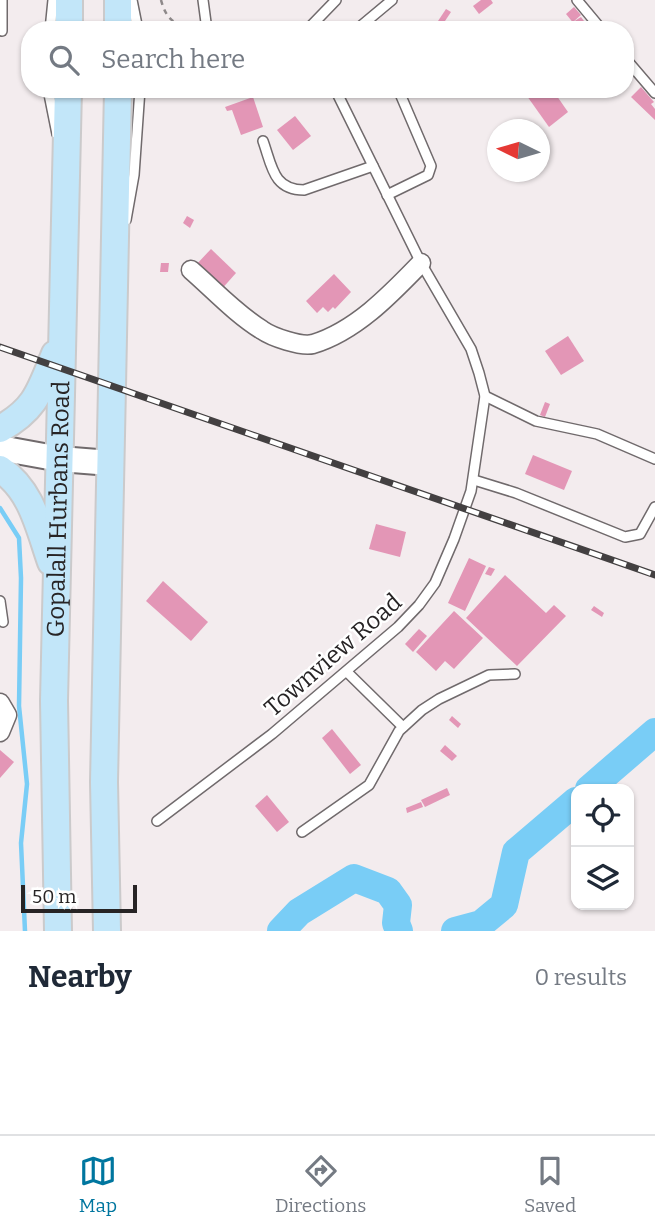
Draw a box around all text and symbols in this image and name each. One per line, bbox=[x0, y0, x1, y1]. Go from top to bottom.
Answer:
search box bbox=[21, 21, 634, 98]
icon: search bbox=[45, 41, 83, 79]
text: Search here bbox=[101, 44, 245, 75]
north arrow bbox=[487, 119, 550, 182]
street label: Gopalall Hurbans Road bbox=[41, 381, 75, 638]
street label: Townview Road bbox=[259, 588, 407, 722]
map controls bbox=[571, 784, 634, 910]
button: locate bbox=[571, 784, 634, 847]
button: layers bbox=[571, 847, 634, 910]
scale bar bbox=[21, 882, 136, 914]
text: 50 m bbox=[32, 885, 76, 908]
text: Nearby bbox=[28, 959, 132, 995]
text: 0 results bbox=[534, 963, 627, 991]
tab: Map bbox=[79, 1152, 117, 1217]
tab: Directions bbox=[275, 1152, 366, 1217]
tab: Saved bbox=[524, 1152, 576, 1217]

